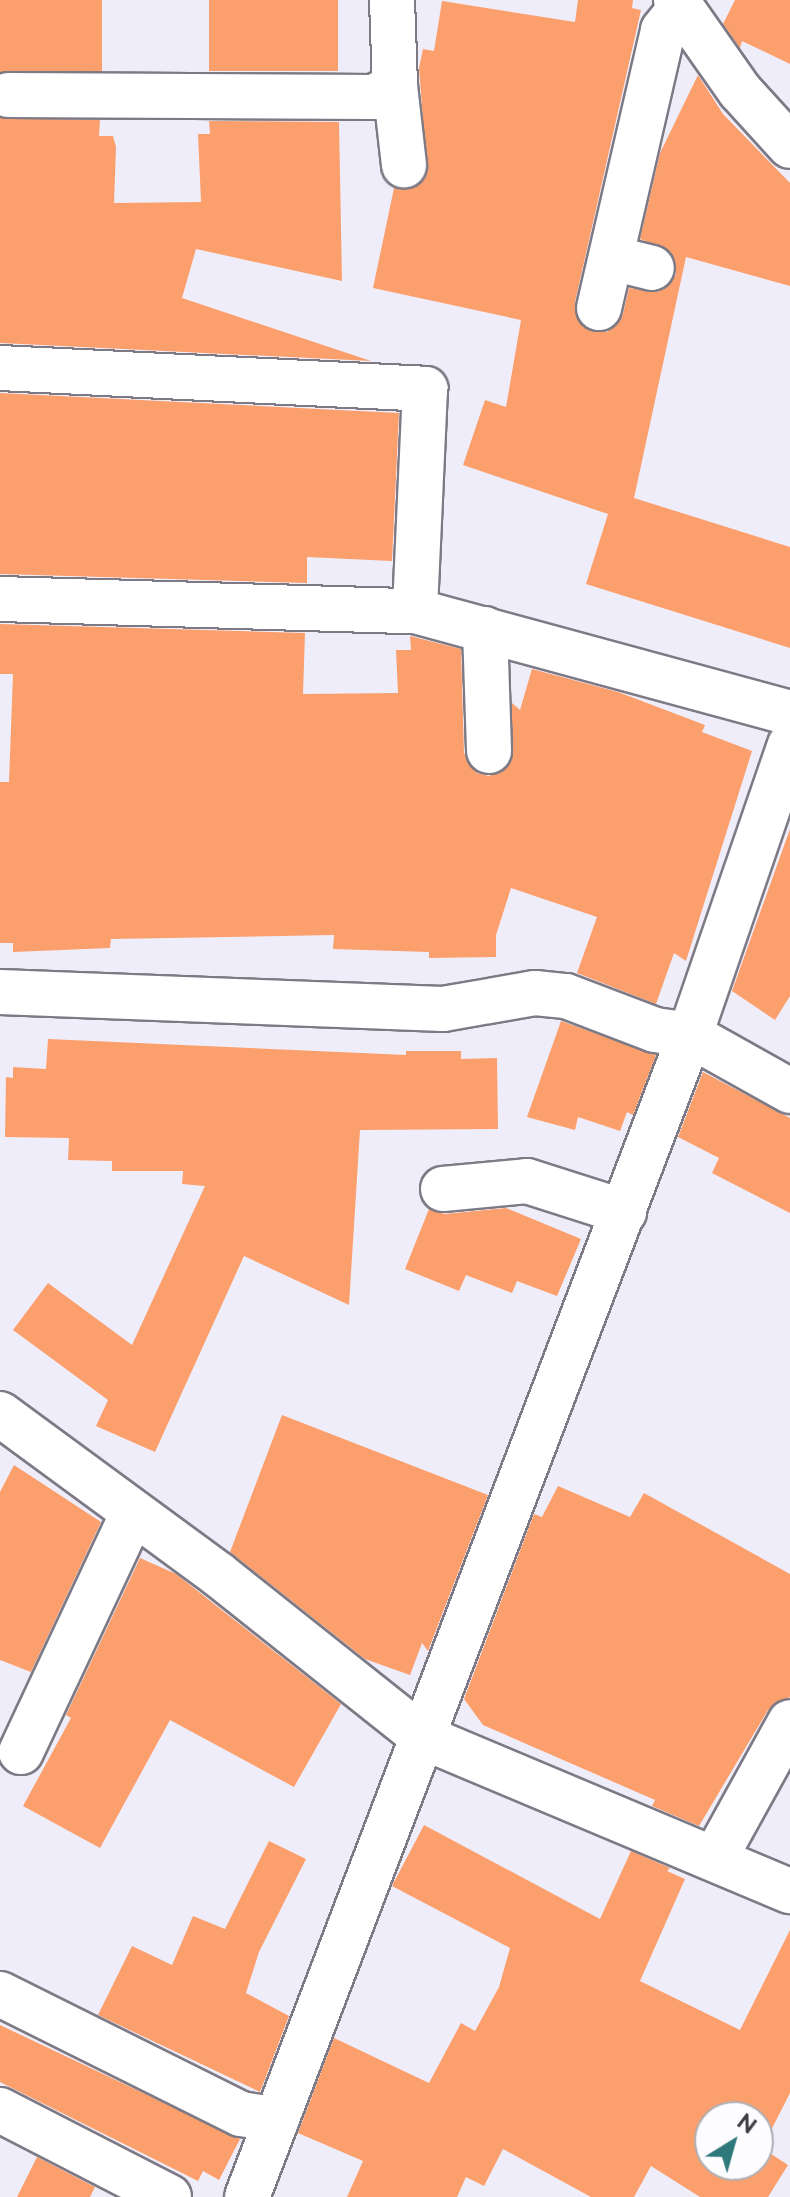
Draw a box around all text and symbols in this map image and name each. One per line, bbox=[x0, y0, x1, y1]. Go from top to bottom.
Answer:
north arrow bbox=[694, 2101, 774, 2181]
text: N bbox=[733, 2108, 762, 2139]

